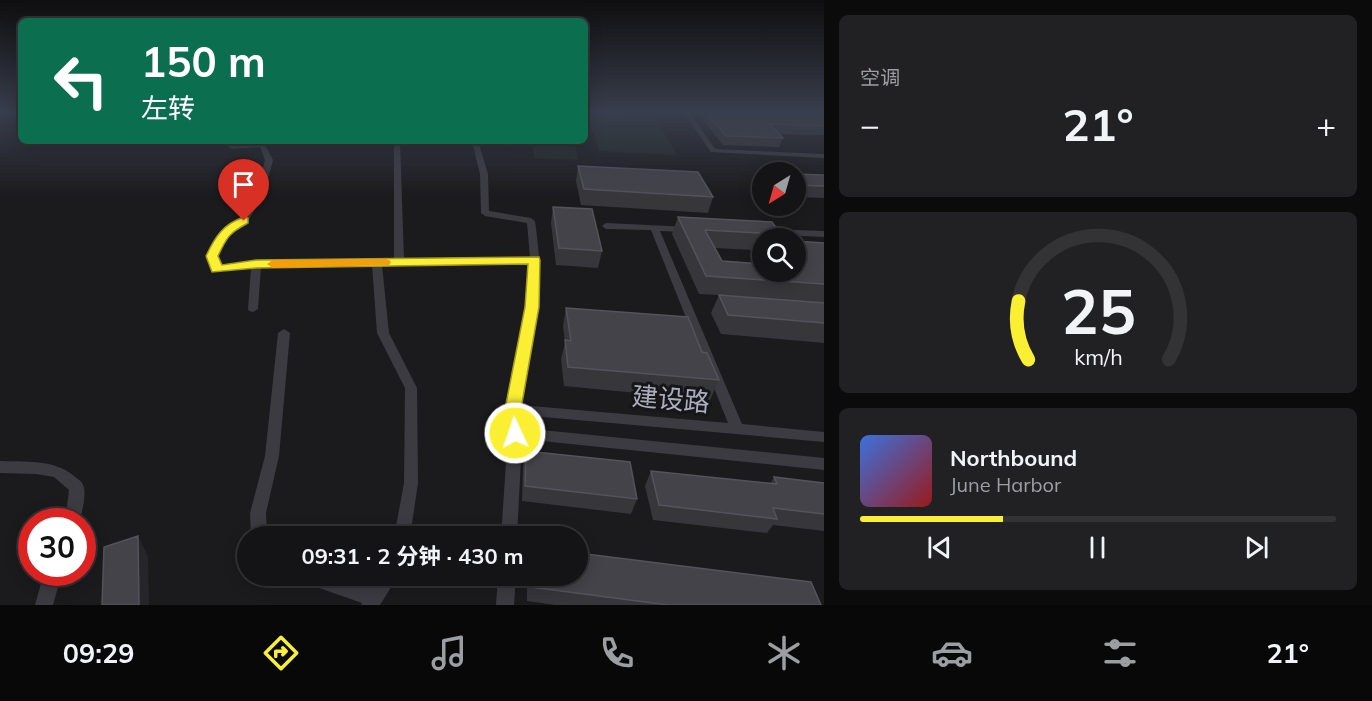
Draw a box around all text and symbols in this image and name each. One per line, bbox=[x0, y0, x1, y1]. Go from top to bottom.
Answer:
text: 150 m bbox=[141, 35, 266, 88]
icon: left bbox=[42, 42, 120, 120]
text: 空调 bbox=[860, 65, 900, 90]
text: 左转 bbox=[141, 91, 195, 125]
text: 21° bbox=[1062, 96, 1134, 152]
text: − bbox=[860, 104, 880, 145]
text: + bbox=[1316, 104, 1336, 145]
pin bbox=[218, 159, 269, 221]
north arrow bbox=[752, 162, 806, 216]
map controls bbox=[752, 162, 806, 282]
icon: arrive bbox=[227, 168, 260, 201]
button: search bbox=[752, 228, 806, 282]
text: 25 bbox=[1061, 271, 1135, 350]
text: km/h bbox=[1074, 343, 1122, 370]
street label: 建设路 bbox=[631, 379, 711, 419]
position arrow bbox=[483, 401, 547, 465]
text: Northbound bbox=[950, 444, 1077, 472]
text: June Harbor bbox=[950, 472, 1061, 497]
speed limit sign: 30 bbox=[18, 508, 96, 586]
icon: previous bbox=[923, 531, 956, 564]
icon: pause bbox=[1081, 531, 1114, 564]
icon: next bbox=[1240, 531, 1273, 564]
text: 09:31 · 2 分钟 · 430 m bbox=[301, 542, 524, 570]
icon: directions bbox=[260, 632, 302, 674]
icon: music bbox=[428, 632, 470, 674]
icon: phone bbox=[596, 632, 638, 674]
icon: climate bbox=[763, 632, 805, 674]
icon: car bbox=[931, 632, 973, 674]
icon: filters bbox=[1099, 632, 1141, 674]
text: 09:29 bbox=[63, 636, 134, 670]
text: 21° bbox=[1266, 636, 1309, 670]

